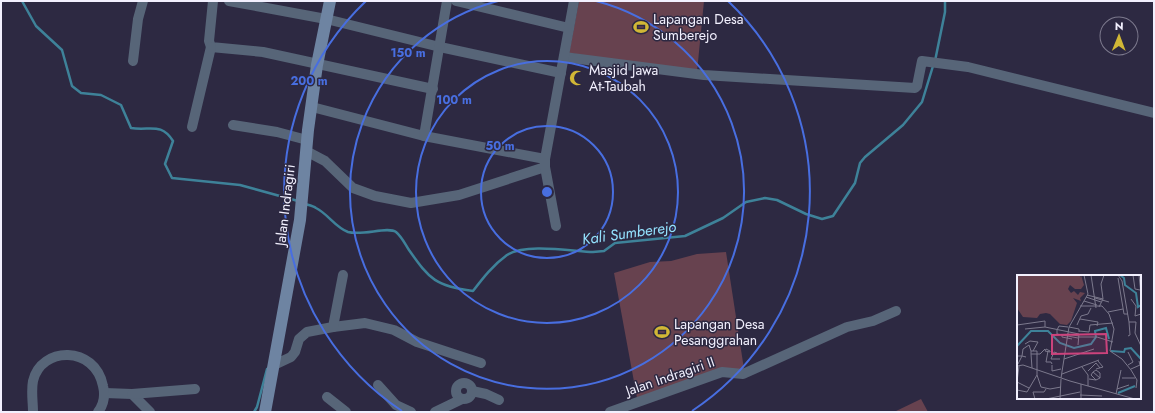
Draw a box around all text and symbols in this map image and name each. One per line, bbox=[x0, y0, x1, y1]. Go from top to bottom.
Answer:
place label: Lapangan Desa Sumberejo bbox=[653, 9, 743, 45]
north arrow bbox=[1099, 16, 1139, 56]
sports icon: Lapangan Desa Sumberejo bbox=[632, 18, 650, 36]
text: N bbox=[1115, 18, 1124, 34]
text: 150 m bbox=[390, 44, 426, 62]
place label: Masjid Jawa At-Taubah bbox=[589, 60, 658, 96]
mosque icon: Masjid Jawa At-Taubah bbox=[568, 69, 586, 87]
text: 200 m bbox=[290, 72, 328, 90]
text: 100 m bbox=[436, 91, 472, 109]
text: 50 m bbox=[485, 137, 515, 155]
street label: Jalan Indragiri bbox=[270, 163, 300, 249]
centre of rings bbox=[540, 185, 554, 199]
water label: Kali Sumberejo bbox=[581, 216, 678, 250]
inset map bbox=[1017, 275, 1141, 399]
place label: Lapangan Desa Pesanggrahan bbox=[674, 314, 764, 350]
sports icon: Lapangan Desa Pesanggrahan bbox=[653, 323, 671, 341]
street label: Jalan Indragiri II bbox=[621, 351, 717, 401]

